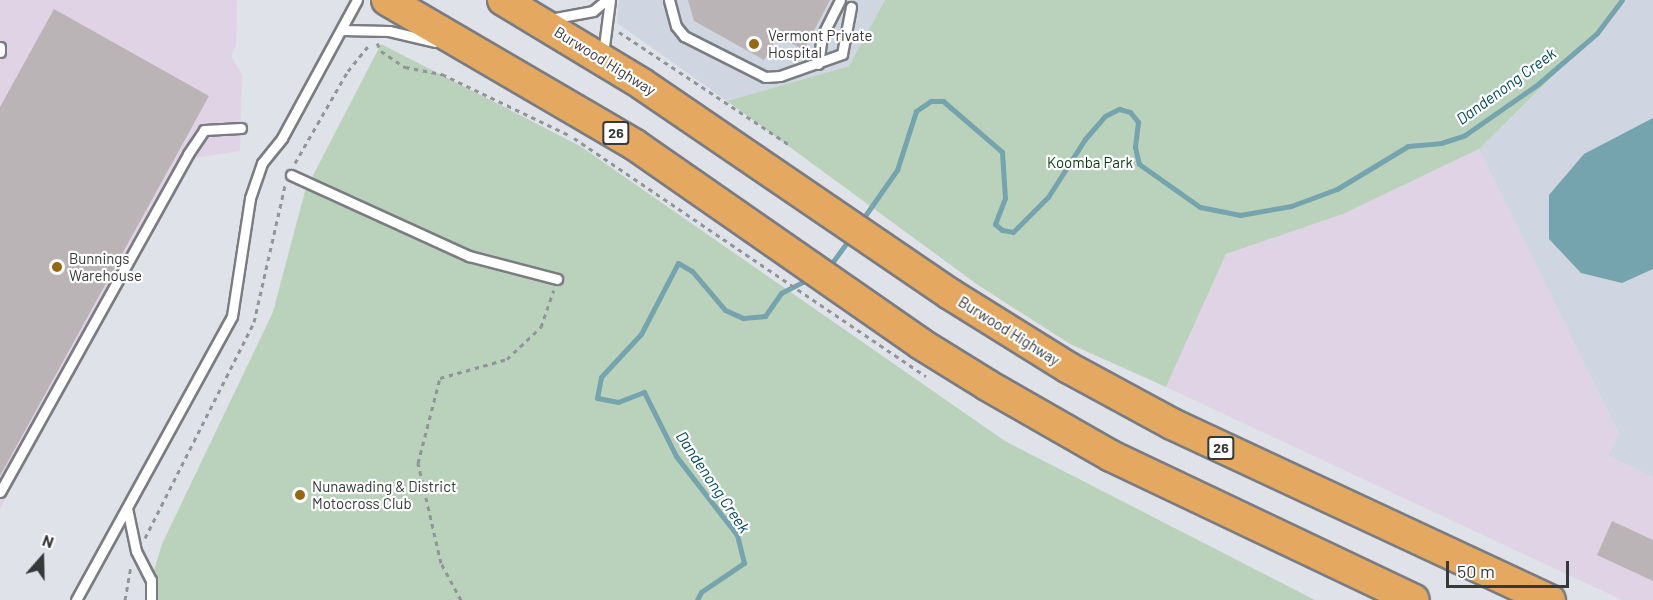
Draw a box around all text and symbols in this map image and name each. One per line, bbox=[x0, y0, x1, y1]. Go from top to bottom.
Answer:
street label: Burwood Highway bbox=[551, 23, 659, 99]
place label: Vermont Private Hospital bbox=[768, 26, 873, 61]
marker: Vermont Private Hospital bbox=[745, 35, 763, 53]
water label: Dandenong Creek bbox=[1452, 43, 1560, 129]
road number: 26 bbox=[601, 122, 631, 144]
park label: Koomba Park bbox=[1047, 154, 1133, 172]
place label: Bunnings Warehouse bbox=[69, 249, 142, 284]
marker: Bunnings Warehouse bbox=[50, 260, 64, 274]
street label: Burwood Highway bbox=[955, 293, 1063, 369]
water label: Dandenong Creek bbox=[672, 427, 754, 537]
road number: 26 bbox=[1206, 437, 1236, 459]
place label: Nunawading & District Motocross Club bbox=[312, 477, 456, 512]
marker: Nunawading & District Motocross Club bbox=[293, 488, 307, 502]
north arrow bbox=[12, 528, 72, 588]
text: N bbox=[40, 530, 57, 551]
scale bar bbox=[1449, 549, 1572, 587]
text: 50 m bbox=[1457, 560, 1495, 582]

